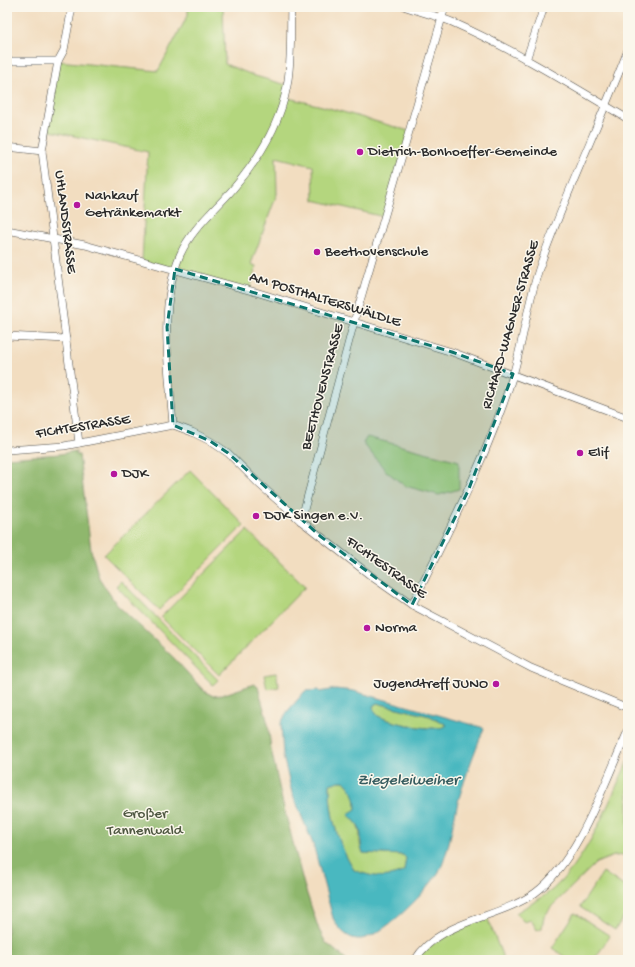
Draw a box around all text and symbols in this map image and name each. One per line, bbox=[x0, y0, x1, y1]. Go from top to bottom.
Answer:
place label: Dietrich-Bonhoeffer-Gemeinde bbox=[367, 143, 557, 161]
marker: Dietrich-Bonhoeffer-Gemeinde bbox=[355, 147, 365, 157]
street label: UHLANDSTRASSE bbox=[50, 169, 80, 275]
place label: Nahkauf Getränkemarkt bbox=[85, 187, 182, 222]
marker: Nahkauf Getränkemarkt bbox=[72, 200, 82, 210]
street label: RICHARD-WAGNER-STRASSE bbox=[478, 238, 544, 412]
place label: Beethovenschule bbox=[324, 243, 429, 261]
marker: Beethovenschule bbox=[312, 247, 322, 257]
street label: AM POSTHALTERSWÄLDLE bbox=[247, 268, 404, 332]
street label: BEETHOVENSTRASSE bbox=[297, 321, 349, 453]
street label: FICHTESTRASSE bbox=[33, 411, 132, 444]
place label: Elif bbox=[588, 444, 610, 462]
marker: Elif bbox=[575, 448, 585, 458]
place label: DJK bbox=[121, 465, 150, 483]
marker: DJK bbox=[109, 469, 119, 479]
place label: DJK Singen e.V. bbox=[263, 507, 363, 525]
marker: DJK Singen e.V. bbox=[251, 511, 261, 521]
street label: FICHTESTRASSE bbox=[341, 532, 431, 604]
place label: Norma bbox=[375, 619, 418, 637]
marker: Norma bbox=[362, 623, 372, 633]
place label: Jugendtreff JUNO bbox=[373, 675, 488, 693]
marker: Jugendtreff JUNO bbox=[491, 679, 501, 689]
water label: Ziegeleiweiher bbox=[357, 772, 462, 791]
park label: Großer Tannenwald bbox=[106, 805, 184, 840]

